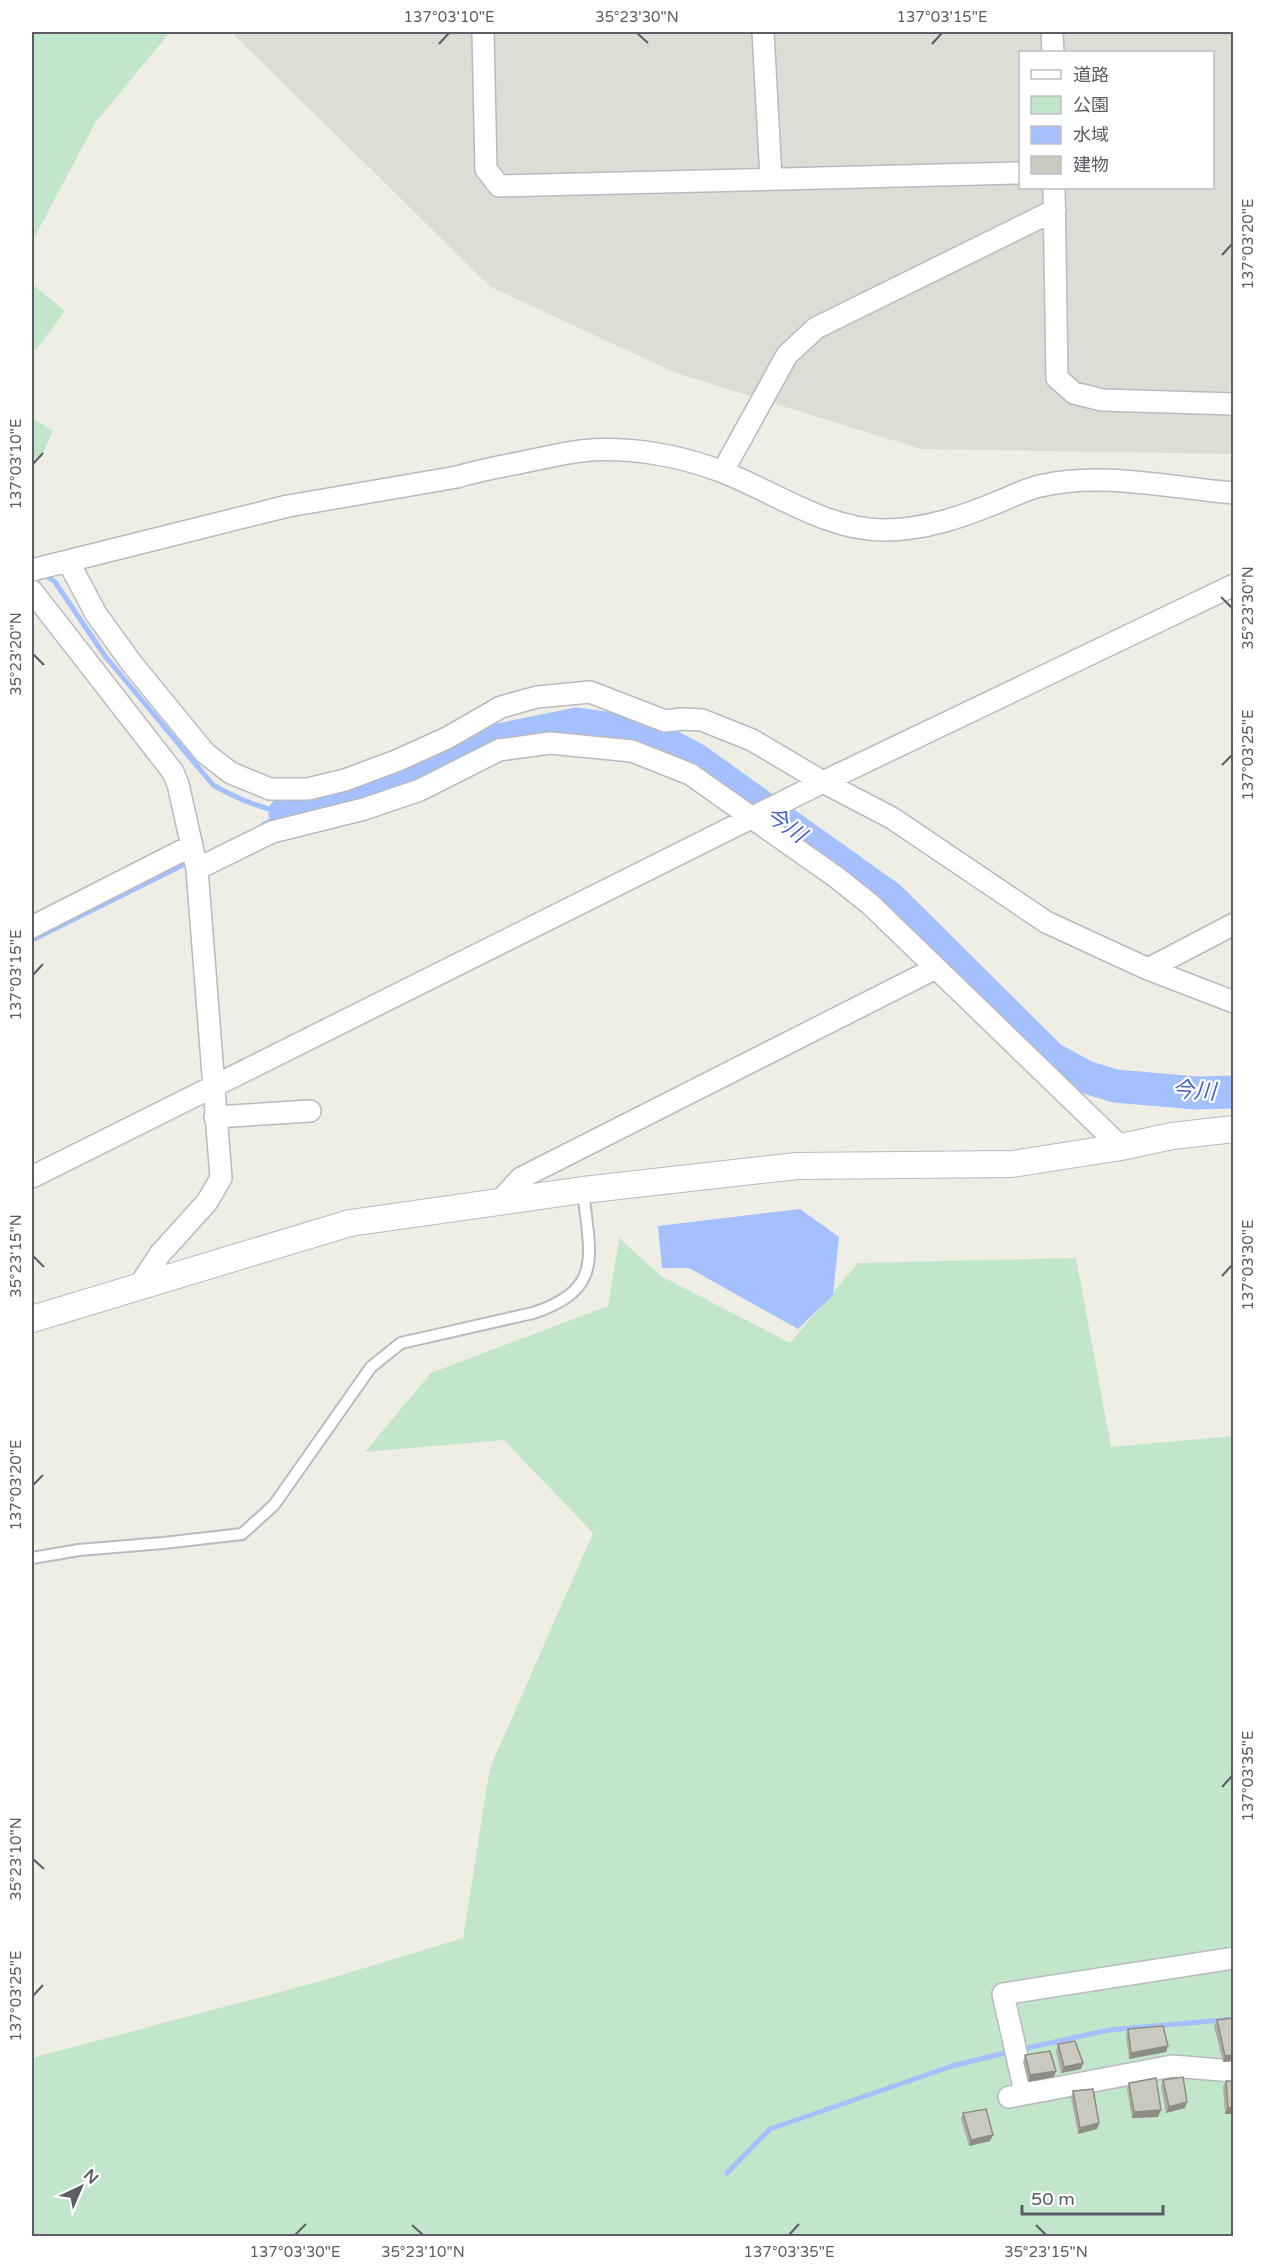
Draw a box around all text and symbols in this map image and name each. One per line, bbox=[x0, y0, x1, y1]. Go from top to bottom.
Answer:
text: 137°03'10"E bbox=[404, 8, 494, 26]
text: 35°23'30"N bbox=[595, 8, 679, 26]
text: 137°03'15"E bbox=[897, 8, 987, 26]
legend bbox=[1019, 51, 1214, 189]
text: 道路 bbox=[1073, 64, 1109, 86]
text: 公園 bbox=[1073, 94, 1109, 116]
text: 水域 bbox=[1073, 124, 1109, 146]
text: 建物 bbox=[1073, 154, 1109, 176]
text: 137°03'20"E bbox=[1239, 199, 1257, 289]
text: 137°03'10"E bbox=[7, 419, 25, 509]
text: 35°23'30"N bbox=[1239, 566, 1257, 650]
text: 35°23'20"N bbox=[7, 612, 25, 696]
text: 137°03'25"E bbox=[1239, 710, 1257, 800]
water label: 今川 bbox=[760, 801, 812, 849]
text: 137°03'15"E bbox=[7, 930, 25, 1020]
water label: 今川 bbox=[1171, 1077, 1219, 1105]
text: 35°23'15"N bbox=[7, 1214, 25, 1298]
text: 137°03'30"E bbox=[1239, 1220, 1257, 1310]
text: 137°03'20"E bbox=[7, 1440, 25, 1530]
text: 137°03'35"E bbox=[1239, 1731, 1257, 1821]
text: 35°23'10"N bbox=[7, 1817, 25, 1901]
text: 137°03'25"E bbox=[7, 1951, 25, 2041]
north arrow bbox=[51, 2157, 111, 2217]
text: N bbox=[79, 2165, 102, 2189]
scale bar bbox=[1022, 2178, 1163, 2216]
text: 50 m bbox=[1031, 2188, 1075, 2210]
text: 137°03'30"E bbox=[250, 2243, 340, 2261]
text: 35°23'10"N bbox=[381, 2243, 465, 2261]
text: 137°03'35"E bbox=[744, 2243, 834, 2261]
text: 35°23'15"N bbox=[1004, 2243, 1088, 2261]

